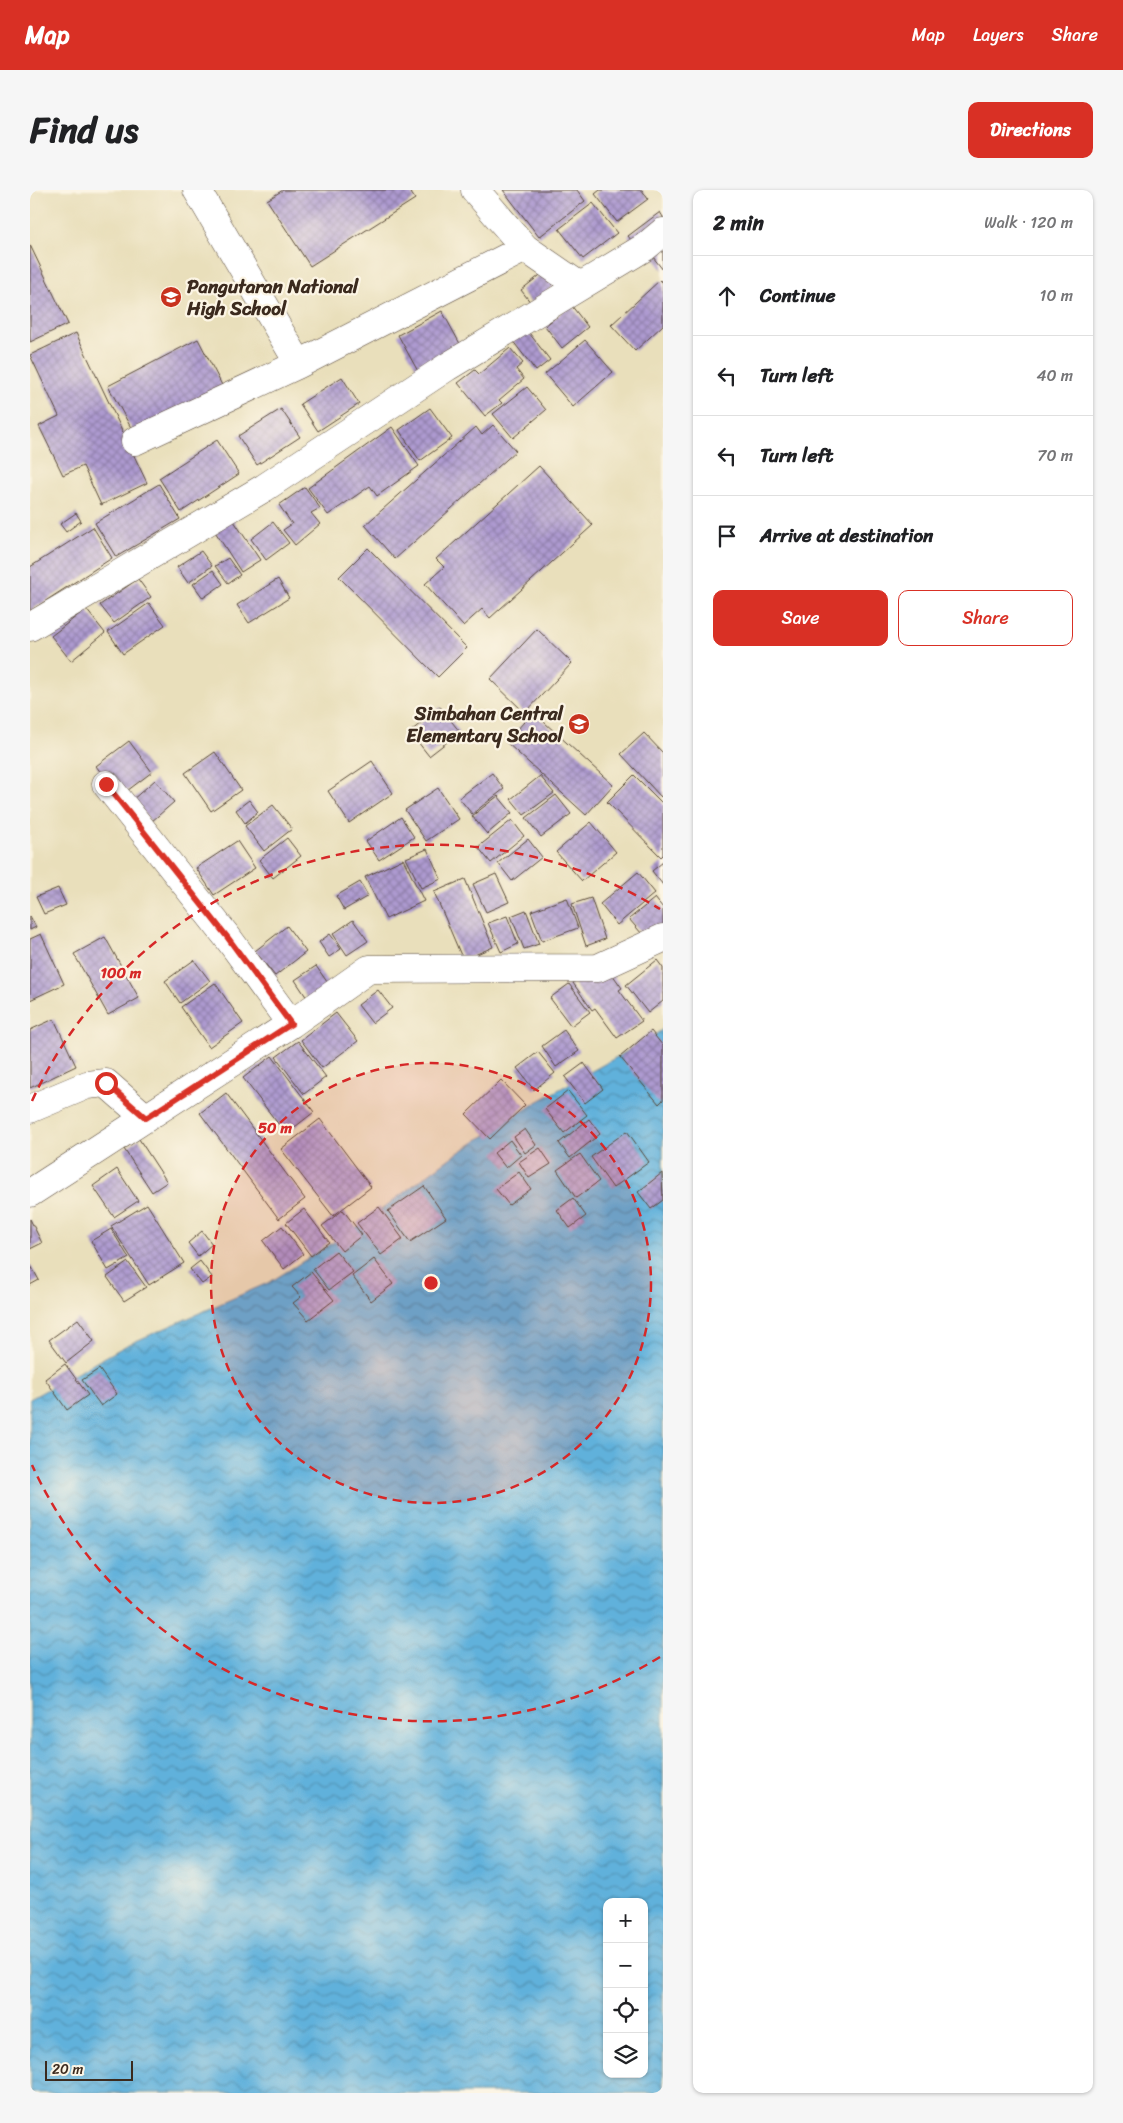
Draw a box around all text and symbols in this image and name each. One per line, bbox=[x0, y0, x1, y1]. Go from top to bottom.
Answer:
text: Map bbox=[25, 14, 69, 56]
text: Map bbox=[912, 19, 945, 51]
text: Layers bbox=[973, 19, 1024, 51]
text: Share bbox=[1052, 19, 1098, 51]
text: Find us bbox=[30, 99, 138, 161]
button: Directions bbox=[968, 102, 1093, 158]
text: 2 min bbox=[713, 204, 764, 242]
text: Walk · 120 m bbox=[984, 208, 1073, 237]
place label: Pangutaran National High School bbox=[186, 270, 360, 325]
text: Continue bbox=[760, 279, 836, 312]
text: 10 m bbox=[1040, 281, 1073, 310]
icon: ahead bbox=[713, 282, 741, 310]
school or university icon: Pangutaran National High School bbox=[159, 285, 183, 309]
text: Turn left bbox=[760, 359, 833, 392]
text: 40 m bbox=[1036, 361, 1073, 390]
icon: left bbox=[713, 362, 741, 390]
text: Turn left bbox=[760, 439, 833, 472]
text: 70 m bbox=[1037, 441, 1073, 470]
icon: left bbox=[713, 442, 741, 470]
text: Arrive at destination bbox=[760, 519, 933, 552]
icon: arrive bbox=[713, 522, 741, 550]
button: Save bbox=[713, 590, 888, 646]
button: Share bbox=[898, 590, 1073, 646]
place label: Simbahan Central Elementary School bbox=[406, 697, 565, 752]
school or university icon: Simbahan Central Elementary School bbox=[567, 712, 591, 736]
route end bbox=[95, 773, 118, 796]
text: 100 m bbox=[101, 960, 142, 986]
route start bbox=[95, 1072, 118, 1095]
text: 50 m bbox=[258, 1115, 293, 1141]
centre of rings bbox=[422, 1274, 440, 1292]
map controls bbox=[603, 1898, 648, 2078]
button: + bbox=[603, 1898, 648, 1943]
button: − bbox=[603, 1943, 648, 1988]
button: locate bbox=[603, 1988, 648, 2033]
button: layers bbox=[603, 2033, 648, 2078]
text: 20 m bbox=[52, 2057, 83, 2082]
scale bar bbox=[45, 2058, 132, 2081]

